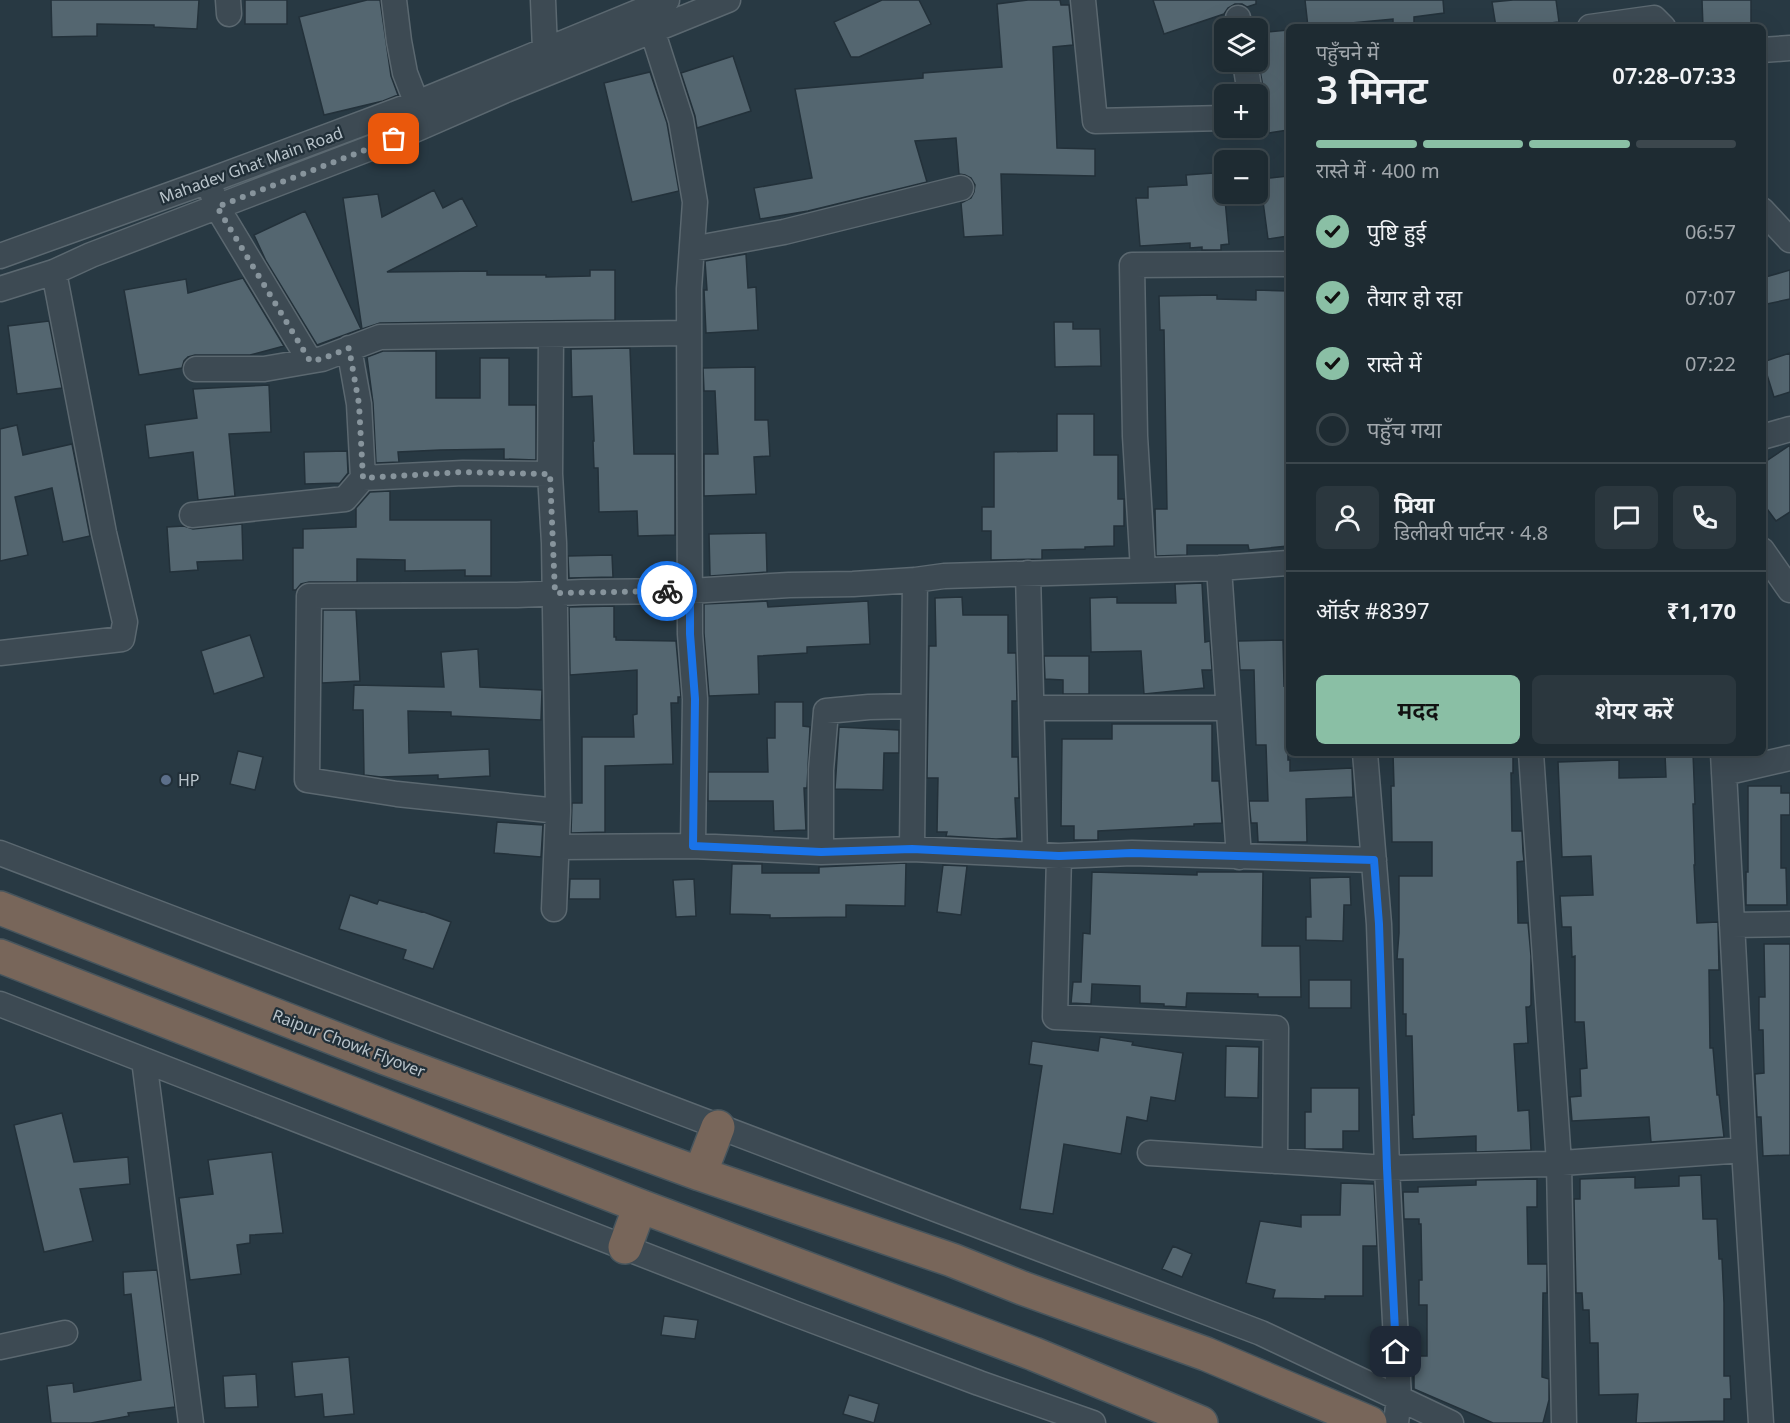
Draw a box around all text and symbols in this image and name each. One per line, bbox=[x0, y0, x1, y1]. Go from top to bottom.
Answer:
map controls bbox=[1214, 18, 1268, 204]
button: layers bbox=[1214, 18, 1268, 72]
text: पहुँचने में bbox=[1316, 39, 1379, 66]
text: 07:28–07:33 bbox=[1612, 60, 1736, 90]
text: 3 मिनट bbox=[1316, 62, 1428, 115]
button: + bbox=[1214, 84, 1268, 138]
pin bbox=[368, 113, 419, 164]
street label: Mahadev Ghat Main Road bbox=[156, 122, 346, 208]
icon: bag bbox=[377, 122, 410, 155]
button: − bbox=[1214, 150, 1268, 204]
text: रास्ते में · 400 m bbox=[1316, 157, 1440, 184]
icon: check bbox=[1316, 215, 1349, 248]
text: पुष्टि हुई bbox=[1367, 216, 1426, 246]
text: 06:57 bbox=[1685, 218, 1736, 245]
icon: check bbox=[1316, 281, 1349, 314]
text: तैयार हो रहा bbox=[1367, 282, 1462, 312]
text: 07:07 bbox=[1685, 284, 1736, 311]
icon: check bbox=[1316, 347, 1349, 380]
text: रास्ते में bbox=[1367, 348, 1422, 378]
text: 07:22 bbox=[1685, 350, 1736, 377]
text: पहुँच गया bbox=[1367, 414, 1442, 444]
button: person bbox=[1316, 486, 1379, 549]
button: chat bbox=[1595, 486, 1658, 549]
button: phone bbox=[1673, 486, 1736, 549]
text: प्रिया bbox=[1394, 489, 1434, 519]
text: डिलीवरी पार्टनर · 4.8 bbox=[1394, 519, 1548, 546]
courier bbox=[637, 561, 697, 621]
icon: bike bbox=[651, 575, 684, 608]
text: ऑर्डर #8397 bbox=[1316, 595, 1430, 625]
text: ₹1,170 bbox=[1667, 595, 1736, 625]
button: मदद bbox=[1316, 675, 1520, 744]
button: शेयर करें bbox=[1532, 675, 1736, 744]
place label: HP bbox=[178, 769, 200, 791]
marker: HP bbox=[159, 773, 173, 787]
street label: Raipur Chowk Flyover bbox=[269, 1004, 429, 1082]
pin bbox=[1370, 1326, 1421, 1377]
icon: home bbox=[1379, 1335, 1412, 1368]

